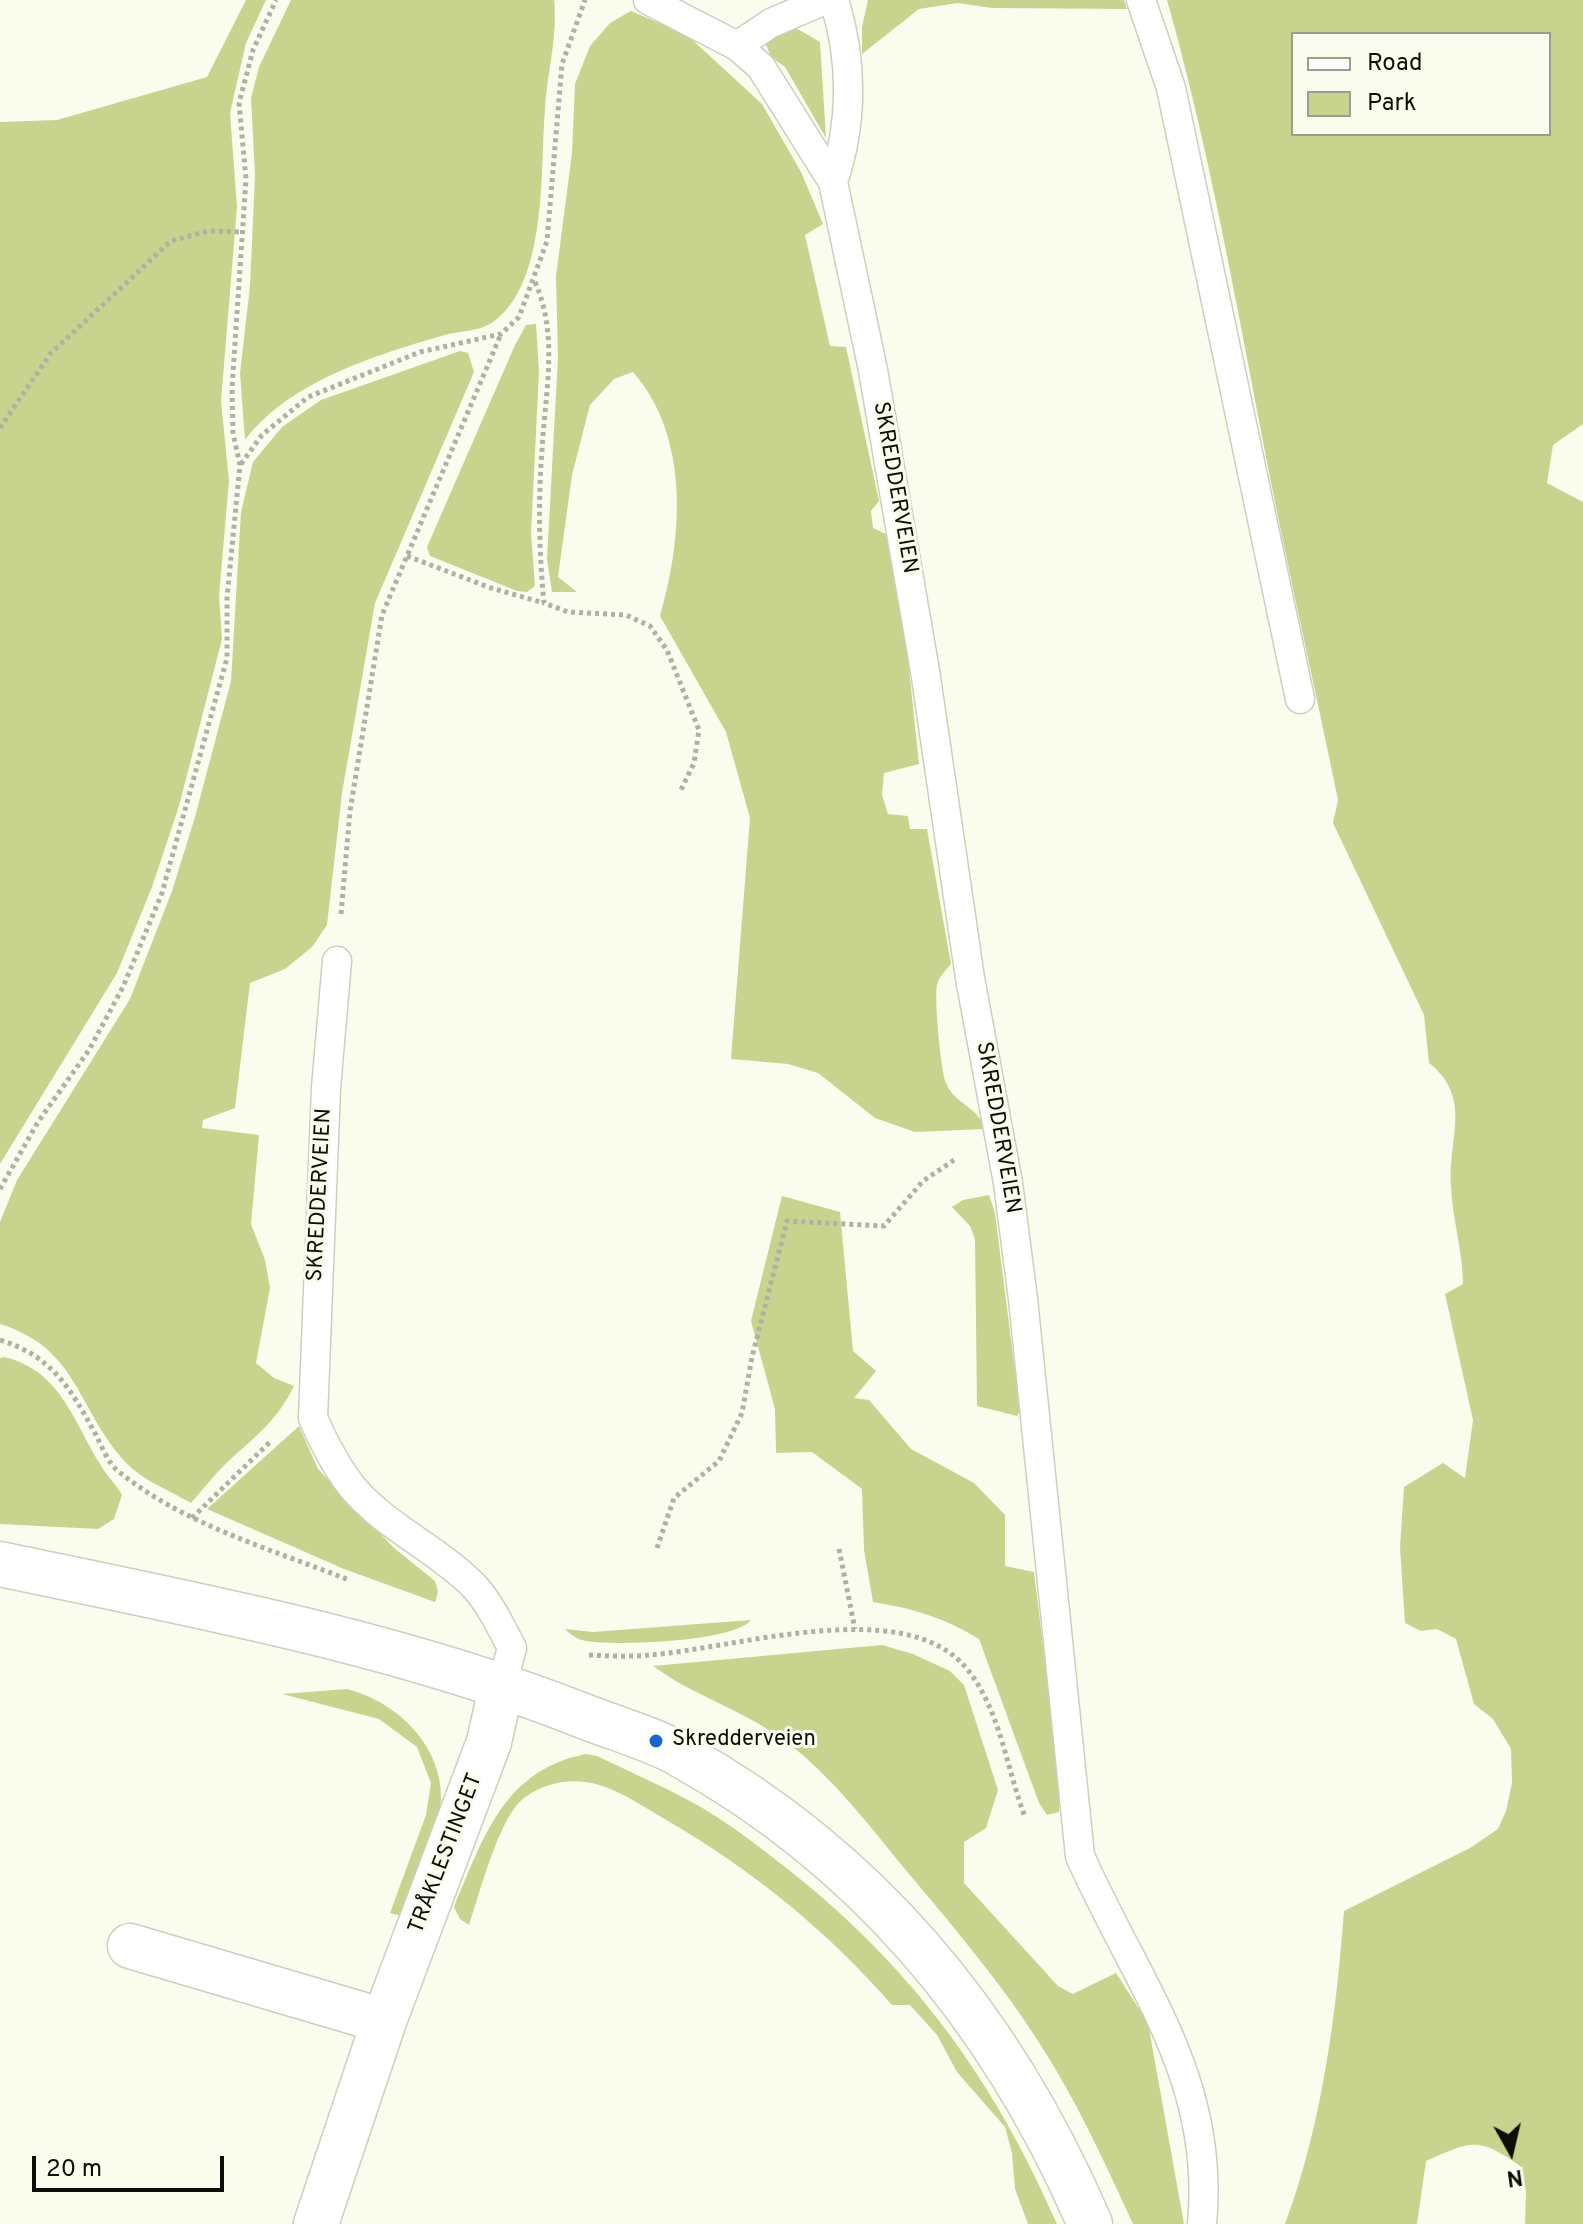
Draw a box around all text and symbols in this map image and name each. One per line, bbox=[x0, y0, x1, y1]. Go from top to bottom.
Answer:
legend bbox=[1291, 32, 1551, 136]
text: Road bbox=[1367, 49, 1423, 79]
text: Park bbox=[1367, 89, 1417, 119]
street label: SKREDDERVEIEN bbox=[866, 400, 922, 576]
street label: SKREDDERVEIEN bbox=[969, 1040, 1025, 1216]
street label: SKREDDERVEIEN bbox=[303, 1107, 339, 1283]
place label: Skredderveien bbox=[672, 1728, 816, 1754]
marker: Skredderveien bbox=[647, 1732, 665, 1750]
street label: TRÅKLESTINGET bbox=[404, 1770, 490, 1938]
north arrow bbox=[1471, 2112, 1551, 2192]
scale bar bbox=[36, 2140, 228, 2190]
text: 20 m bbox=[46, 2155, 102, 2185]
text: N bbox=[1505, 2162, 1524, 2191]

